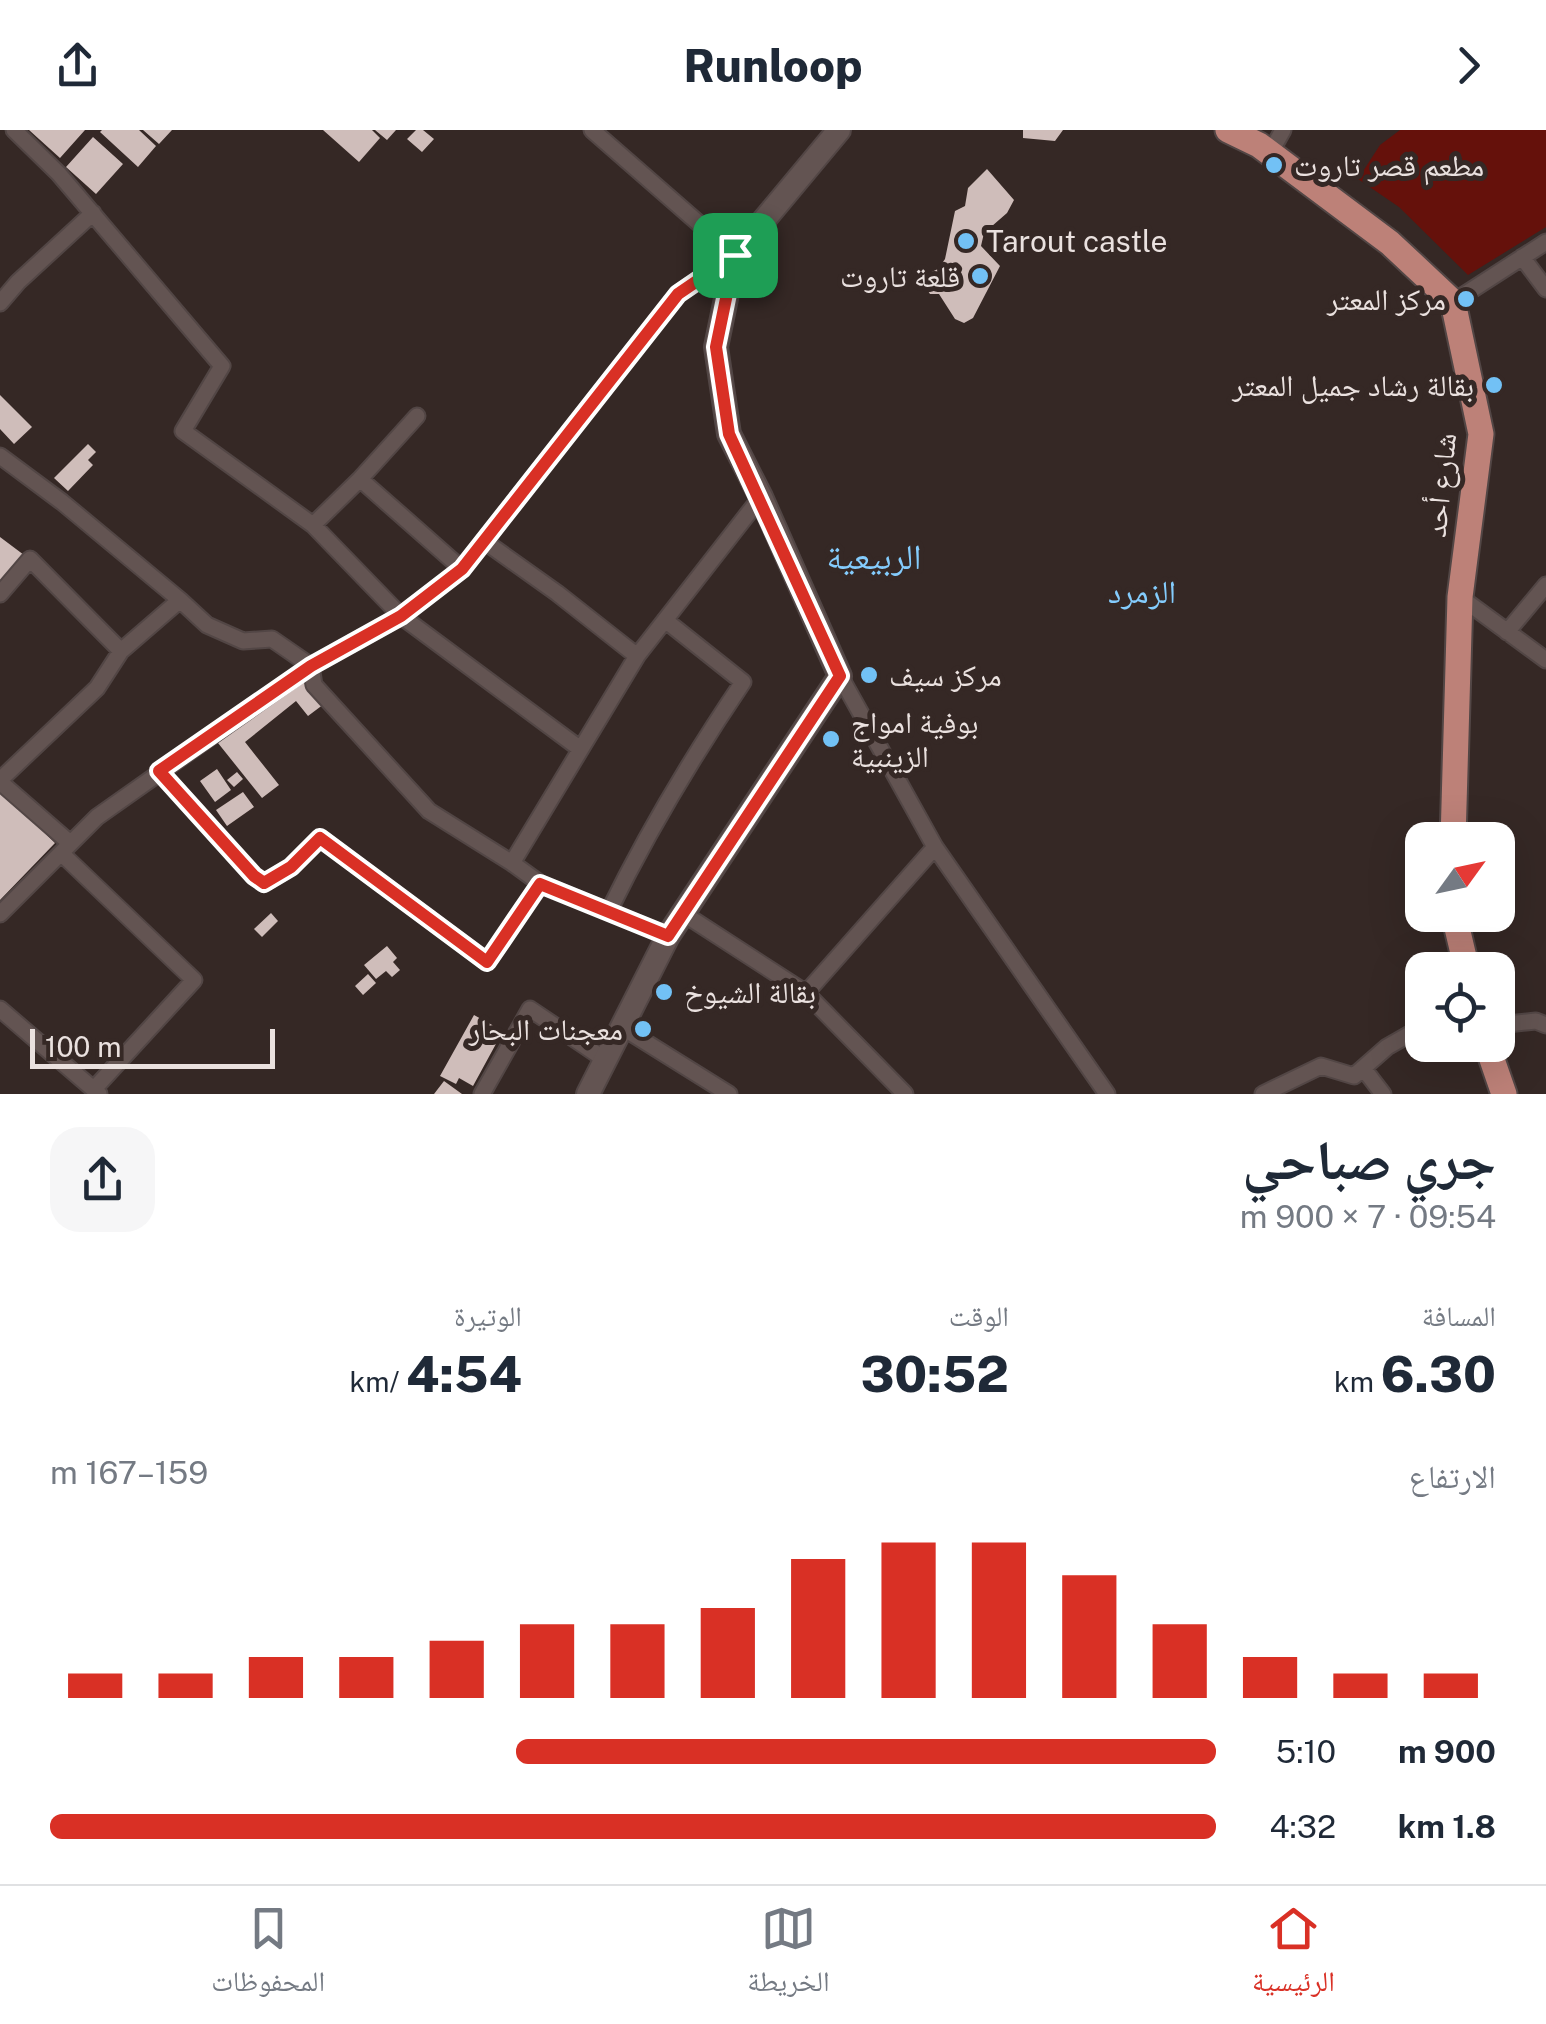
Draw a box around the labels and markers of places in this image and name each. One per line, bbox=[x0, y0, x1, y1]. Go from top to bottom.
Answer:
place label: مطعم قصر تاروت bbox=[1294, 147, 1484, 186]
marker: مطعم قصر تاروت bbox=[1263, 154, 1285, 176]
pin bbox=[693, 213, 778, 298]
place label: Tarout castle bbox=[986, 223, 1167, 259]
marker: Tarout castle bbox=[955, 230, 977, 252]
place label: قلعة تاروت bbox=[840, 258, 960, 294]
marker: قلعة تاروت bbox=[969, 265, 991, 287]
place label: مركز المعتر bbox=[1326, 281, 1446, 317]
marker: مركز المعتر bbox=[1455, 288, 1477, 310]
place label: بقالة رشاد جميل المعتر bbox=[1231, 367, 1474, 404]
marker: بقالة رشاد جميل المعتر bbox=[1483, 374, 1505, 396]
place label: مركز سيف bbox=[889, 657, 1002, 693]
marker: مركز سيف bbox=[858, 664, 880, 686]
place label: بوفية امواج الزينبية bbox=[851, 704, 979, 774]
marker: بوفية امواج الزينبية bbox=[820, 728, 842, 750]
place label: بقالة الشيوخ bbox=[684, 974, 816, 1012]
marker: بقالة الشيوخ bbox=[653, 981, 675, 1003]
place label: معجنات البحار bbox=[468, 1011, 623, 1047]
marker: معجنات البحار bbox=[632, 1018, 654, 1040]

